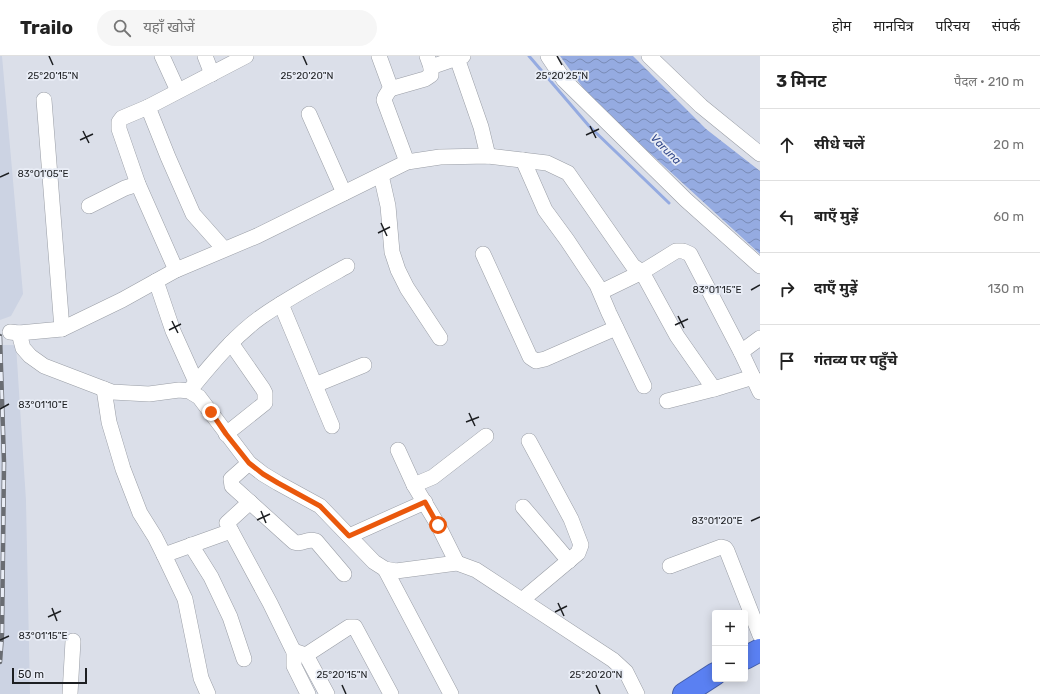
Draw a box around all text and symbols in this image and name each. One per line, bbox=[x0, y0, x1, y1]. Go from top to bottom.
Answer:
search box bbox=[97, 10, 377, 46]
text: Trailo bbox=[20, 16, 73, 39]
icon: search bbox=[111, 17, 133, 39]
text: यहाँ खोजें bbox=[143, 18, 195, 36]
text: होम bbox=[832, 18, 851, 35]
text: मानचित्र bbox=[873, 18, 914, 35]
text: परिचय bbox=[936, 18, 970, 35]
text: संपर्क bbox=[992, 18, 1020, 35]
text: 25°20'15"N bbox=[28, 70, 79, 82]
text: 25°20'20"N bbox=[281, 70, 334, 82]
text: 25°20'25"N bbox=[536, 70, 588, 82]
text: 3 मिनट bbox=[776, 71, 827, 91]
text: पैदल · 210 m bbox=[954, 74, 1024, 89]
water label: Varuna bbox=[648, 131, 684, 168]
icon: ahead bbox=[776, 134, 798, 156]
text: सीधे चलें bbox=[814, 135, 864, 153]
text: 20 m bbox=[993, 137, 1024, 152]
text: 83°01'05"E bbox=[17, 168, 69, 180]
icon: left bbox=[776, 206, 798, 228]
text: बाएँ मुड़ें bbox=[814, 207, 858, 225]
text: 60 m bbox=[993, 209, 1024, 224]
icon: right bbox=[776, 278, 798, 300]
text: दाएँ मुड़ें bbox=[814, 279, 857, 297]
text: 130 m bbox=[988, 281, 1024, 296]
text: 83°01'15"E bbox=[692, 284, 742, 296]
icon: arrive bbox=[776, 350, 798, 372]
text: गंतव्य पर पहुँचे bbox=[814, 351, 898, 369]
text: 83°01'10"E bbox=[18, 399, 68, 411]
route end bbox=[202, 403, 220, 421]
text: 83°01'20"E bbox=[691, 515, 743, 527]
route start bbox=[429, 516, 447, 534]
map controls bbox=[712, 610, 748, 682]
button: + bbox=[712, 610, 748, 646]
text: 83°01'15"E bbox=[18, 630, 68, 642]
button: − bbox=[712, 646, 748, 682]
scale bar bbox=[12, 666, 87, 685]
text: 50 m bbox=[18, 668, 44, 681]
text: 25°20'15"N bbox=[317, 669, 368, 681]
text: 25°20'20"N bbox=[570, 669, 623, 681]

